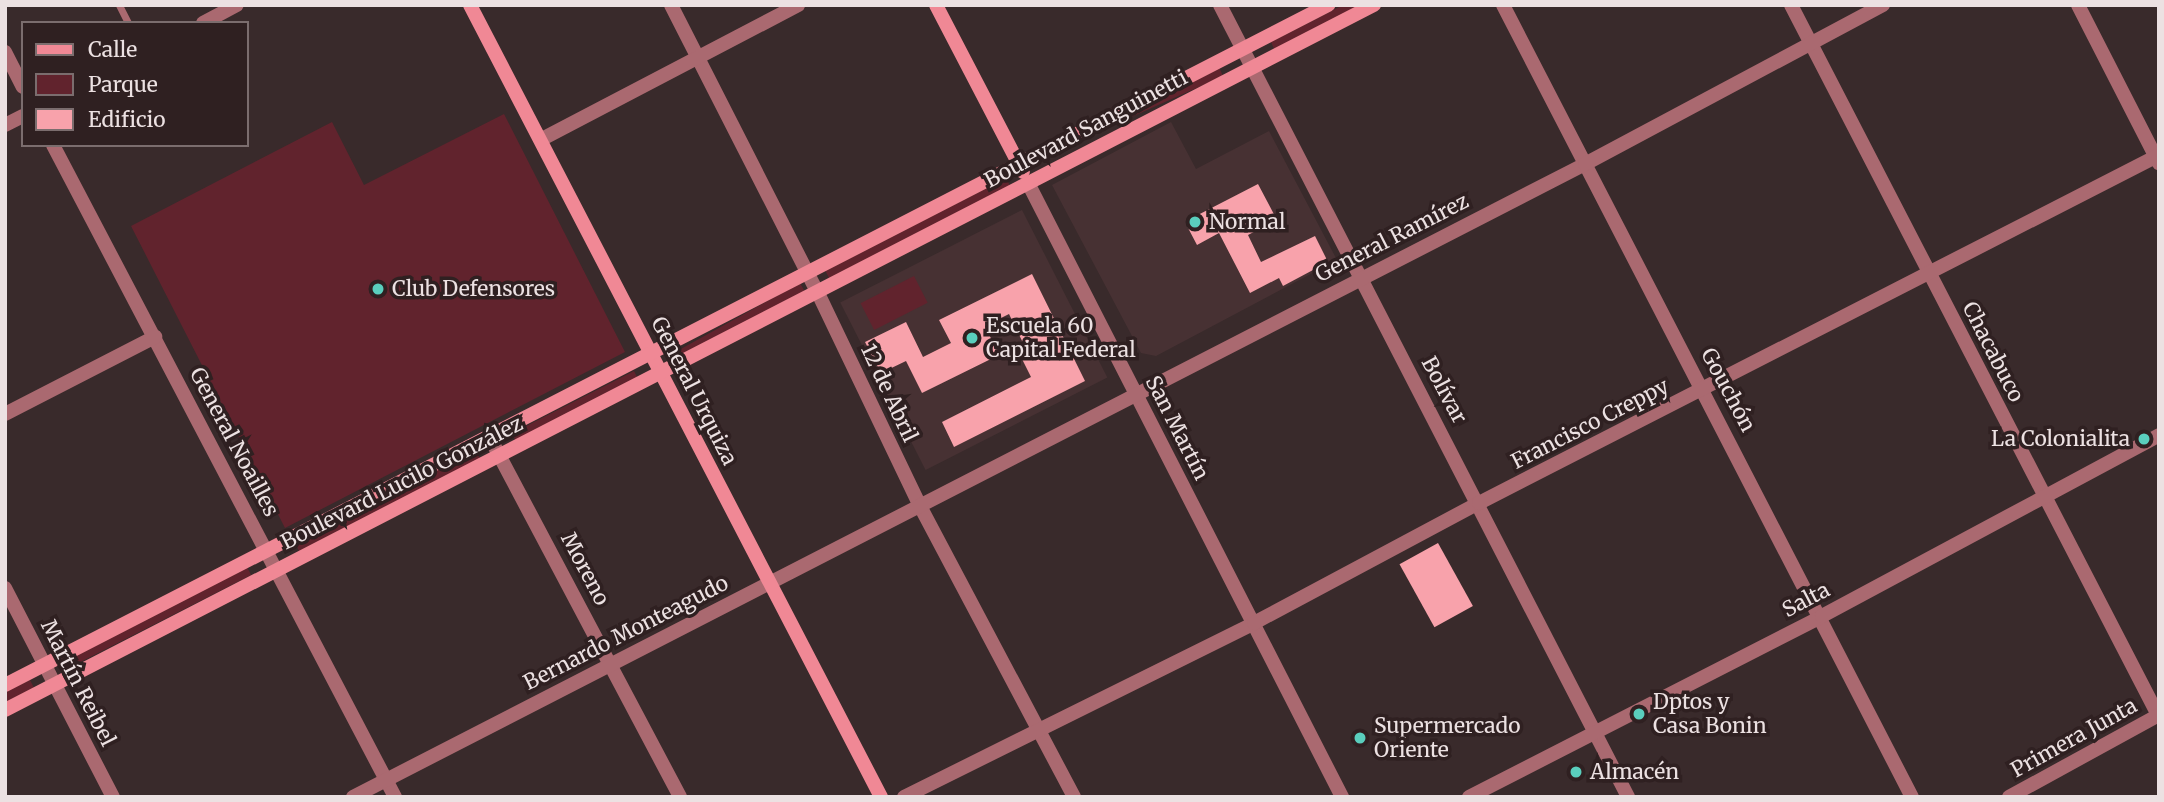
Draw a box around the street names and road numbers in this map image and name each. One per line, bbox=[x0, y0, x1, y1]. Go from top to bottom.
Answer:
street label: Boulevard Sanguinetti bbox=[980, 65, 1192, 193]
street label: General Ramírez bbox=[1311, 189, 1473, 287]
street label: Chacabuco bbox=[1957, 298, 2029, 406]
street label: General Urquiza bbox=[646, 313, 742, 469]
street label: 12 de Abril bbox=[855, 340, 923, 446]
street label: Gouchón bbox=[1695, 344, 1761, 436]
street label: Bolívar bbox=[1416, 352, 1472, 428]
street label: General Noailles bbox=[184, 363, 284, 521]
street label: San Martín bbox=[1140, 372, 1214, 484]
street label: Francisco Creppy bbox=[1507, 373, 1673, 475]
street label: Boulevard Lucilo González bbox=[277, 411, 527, 555]
street label: Moreno bbox=[555, 528, 615, 610]
street label: Bernardo Monteagudo bbox=[519, 570, 733, 696]
street label: Salta bbox=[1778, 577, 1834, 623]
street label: Martín Reibel bbox=[35, 616, 121, 750]
street label: Primera Junta bbox=[2007, 693, 2141, 783]

